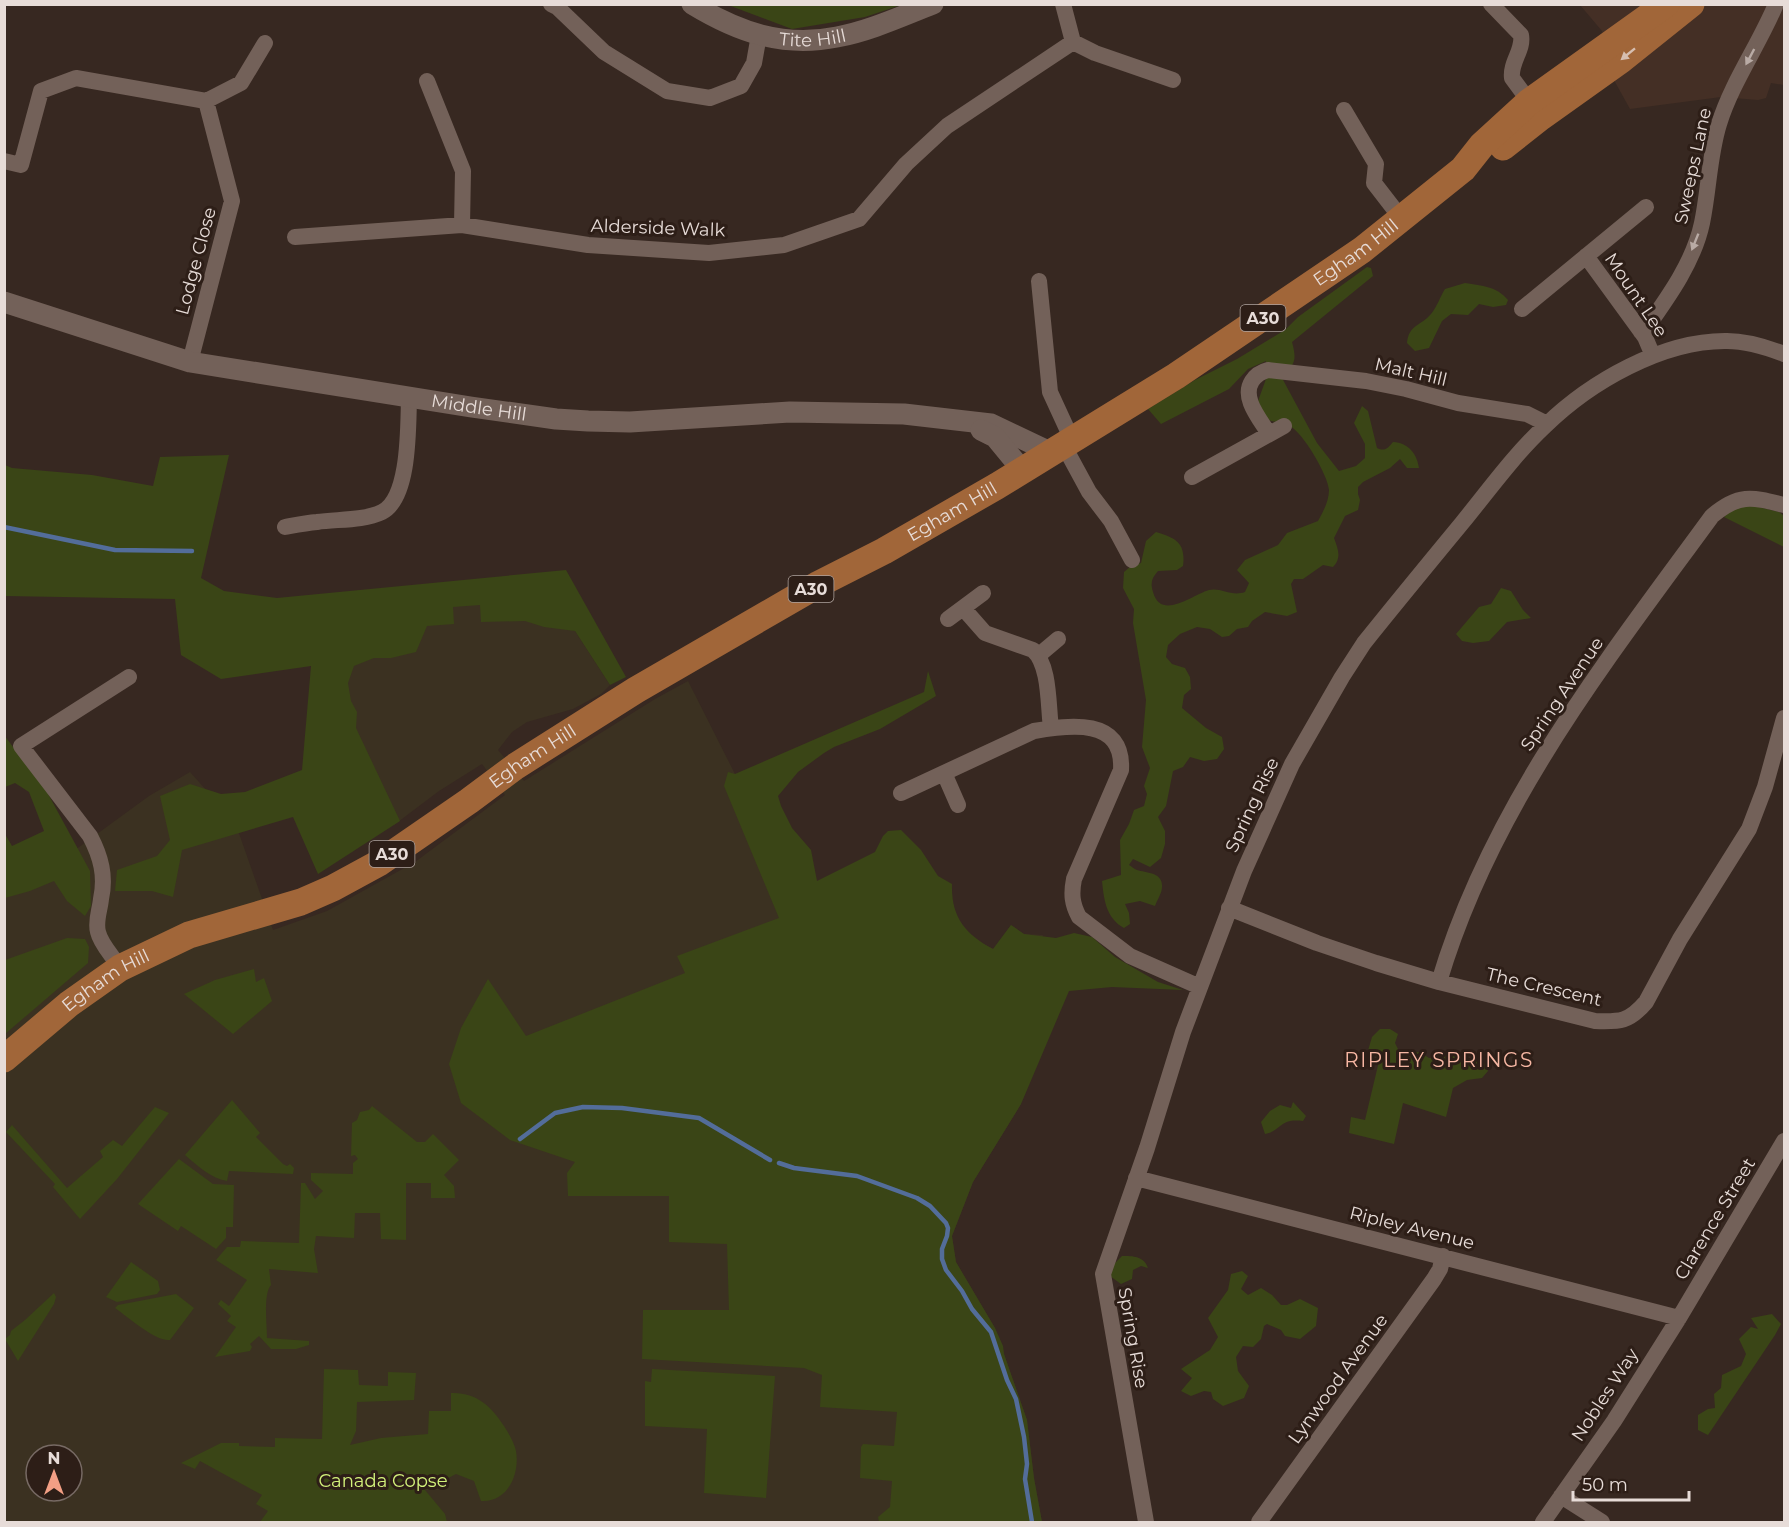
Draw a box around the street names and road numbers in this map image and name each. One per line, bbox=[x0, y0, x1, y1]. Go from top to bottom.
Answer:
street label: Tite Hill bbox=[778, 24, 848, 52]
street label: Sweeps Lane bbox=[1670, 106, 1716, 226]
street label: Lodge Close bbox=[171, 205, 221, 317]
street label: Egham Hill bbox=[1309, 214, 1403, 291]
street label: Alderside Walk bbox=[590, 215, 726, 241]
street label: Mount Lee bbox=[1600, 249, 1672, 341]
road number: A30 bbox=[1240, 305, 1286, 331]
street label: Malt Hill bbox=[1373, 353, 1449, 391]
street label: Middle Hill bbox=[430, 390, 528, 426]
street label: Egham Hill bbox=[903, 477, 1001, 546]
road number: A30 bbox=[788, 576, 834, 602]
street label: Spring Avenue bbox=[1516, 633, 1608, 755]
street label: Egham Hill bbox=[485, 720, 580, 793]
street label: Spring Rise bbox=[1220, 754, 1284, 856]
road number: A30 bbox=[370, 841, 414, 867]
street label: Egham Hill bbox=[57, 945, 153, 1016]
street label: The Crescent bbox=[1484, 963, 1604, 1011]
street label: Clarence Street bbox=[1670, 1154, 1760, 1284]
street label: Ripley Avenue bbox=[1347, 1202, 1477, 1254]
street label: Spring Rise bbox=[1113, 1286, 1153, 1390]
street label: Lynwood Avenue bbox=[1283, 1310, 1393, 1448]
street label: Nobles Way bbox=[1567, 1344, 1643, 1446]

